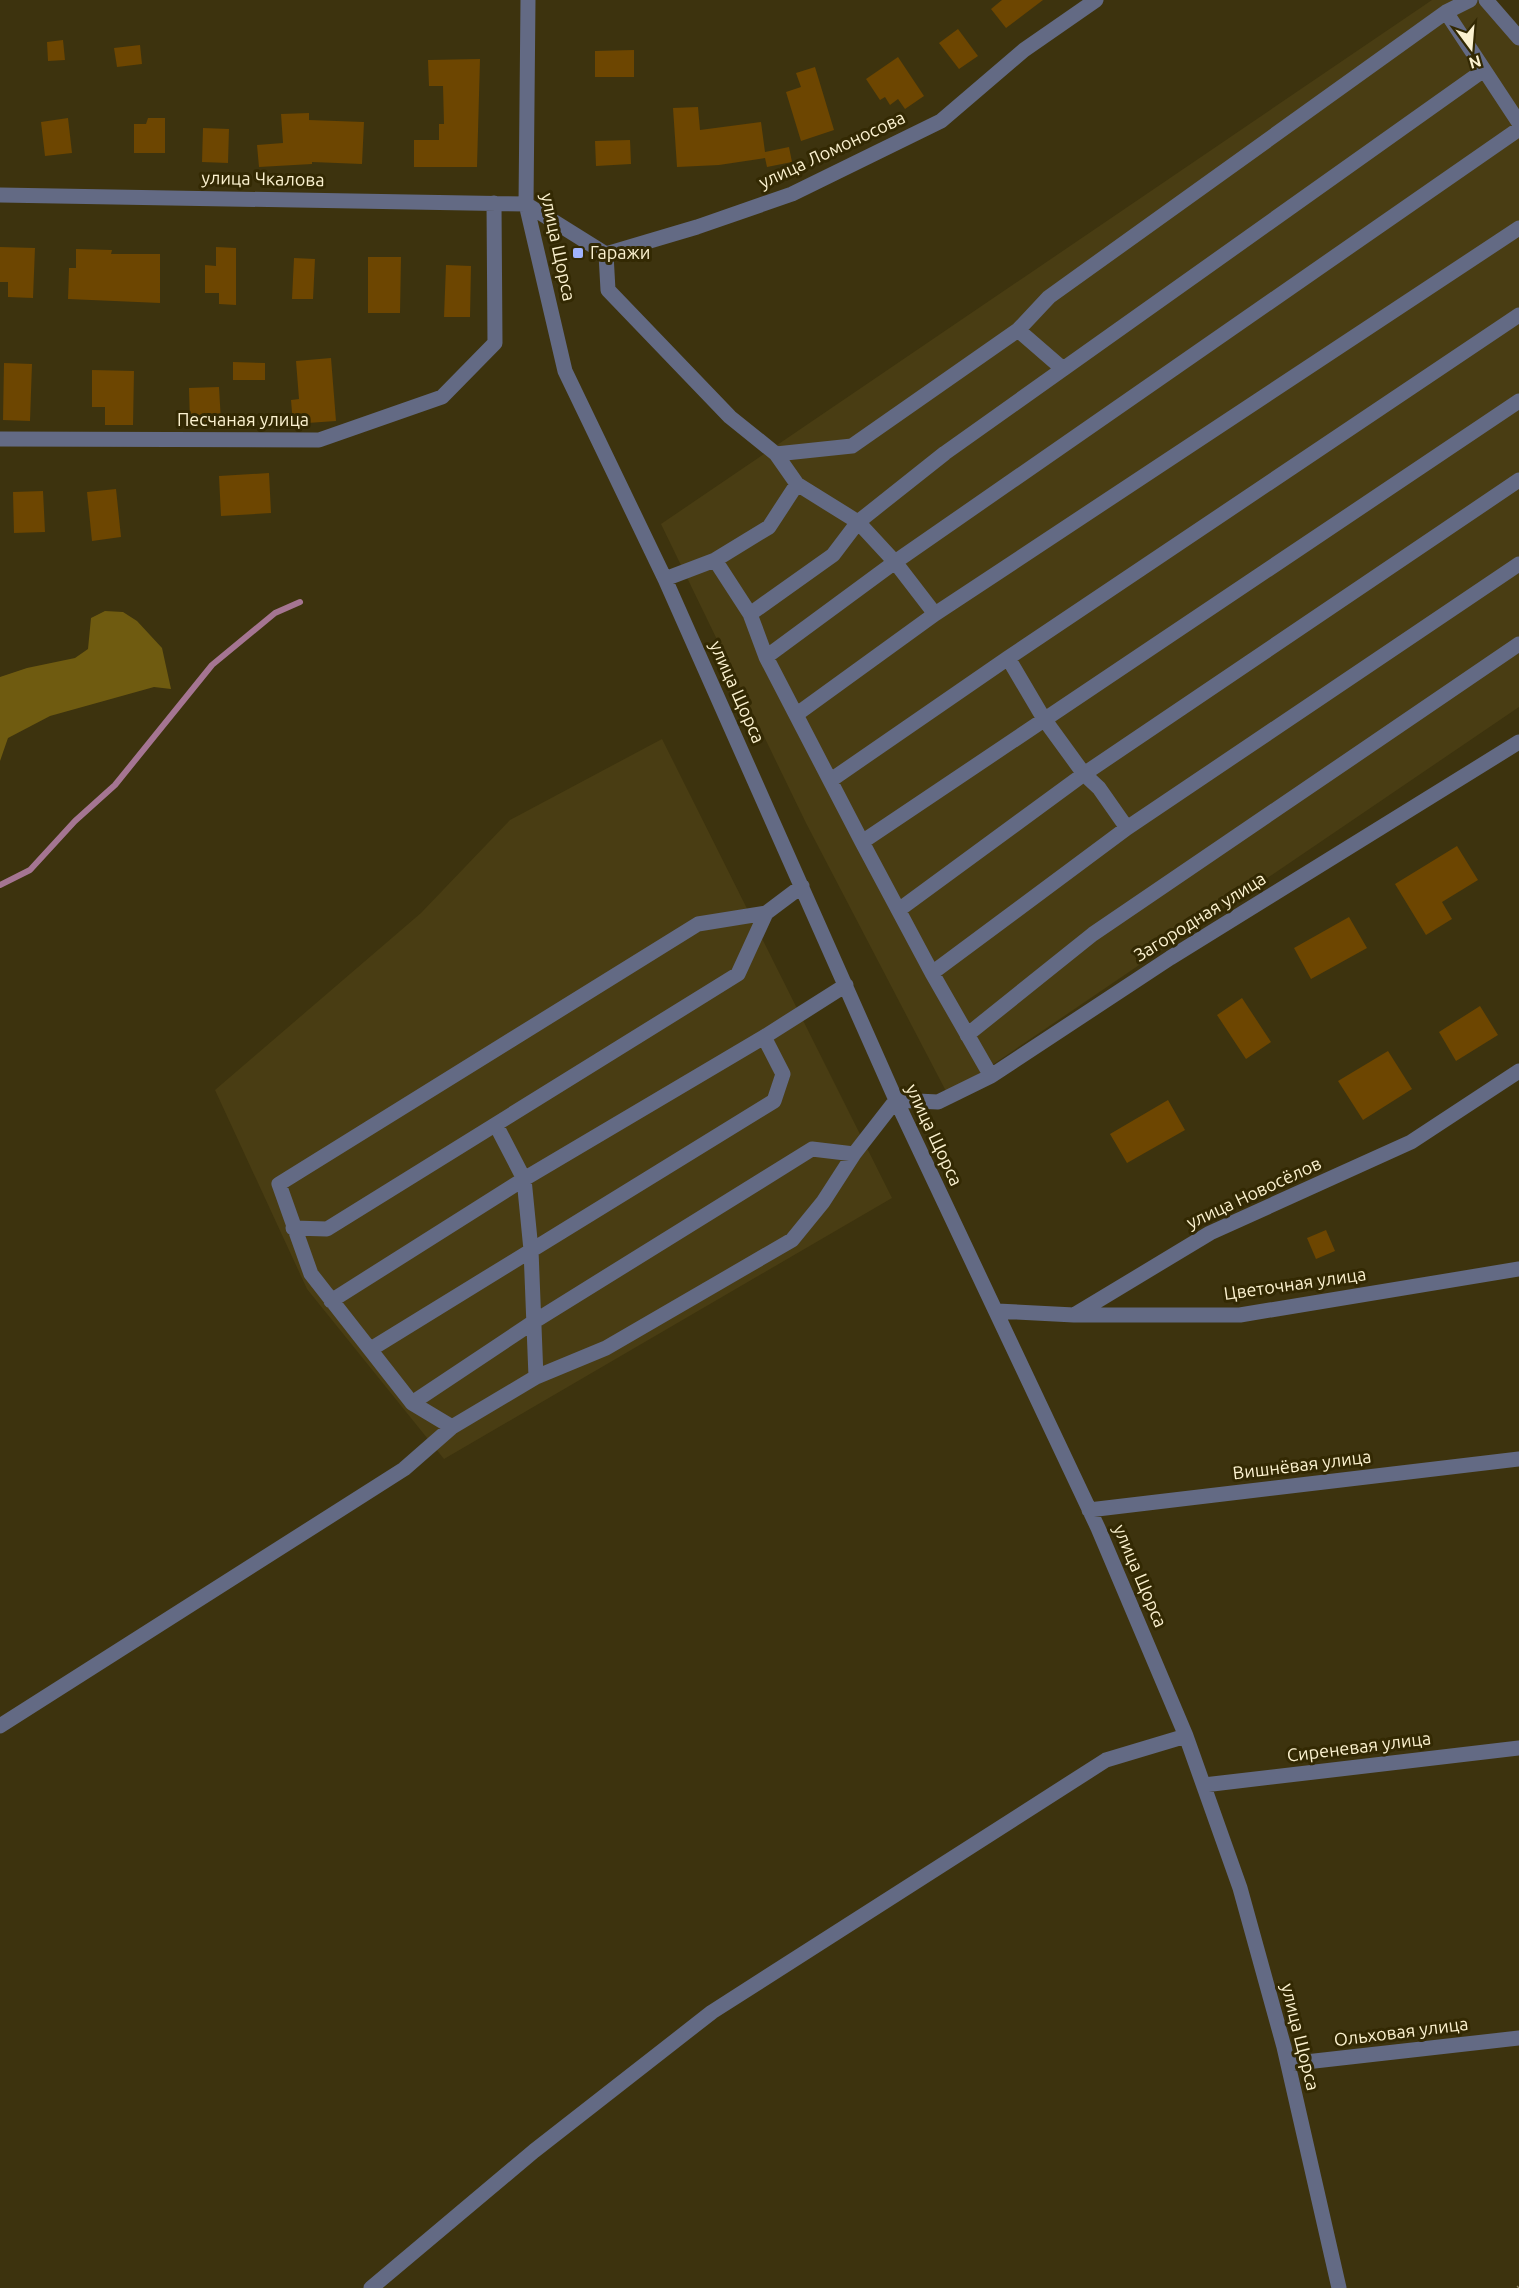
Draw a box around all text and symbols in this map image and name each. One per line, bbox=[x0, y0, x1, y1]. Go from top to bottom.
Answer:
north arrow bbox=[1441, 18, 1501, 78]
text: N bbox=[1467, 52, 1483, 73]
street label: улица Ломоносова bbox=[755, 106, 908, 192]
street label: улица Чкалова bbox=[201, 167, 325, 189]
street label: улица Щорса bbox=[538, 191, 580, 303]
place label: Гаражи bbox=[590, 242, 650, 262]
marker: Гаражи bbox=[571, 246, 585, 260]
street label: Песчаная улица bbox=[177, 409, 309, 429]
street label: улица Щорса bbox=[706, 637, 769, 746]
street label: Загородная улица bbox=[1130, 868, 1269, 965]
street label: улица Щорса bbox=[903, 1081, 967, 1189]
street label: улица Новосёлов bbox=[1183, 1152, 1324, 1232]
street label: Цветочная улица bbox=[1222, 1263, 1367, 1303]
street label: Вишнёвая улица bbox=[1231, 1446, 1372, 1482]
street label: улица Щорса bbox=[1110, 1521, 1172, 1630]
street label: Сиреневая улица bbox=[1286, 1727, 1432, 1765]
street label: улица Щорса bbox=[1278, 1981, 1324, 2092]
street label: Ольховая улица bbox=[1333, 2013, 1469, 2049]

